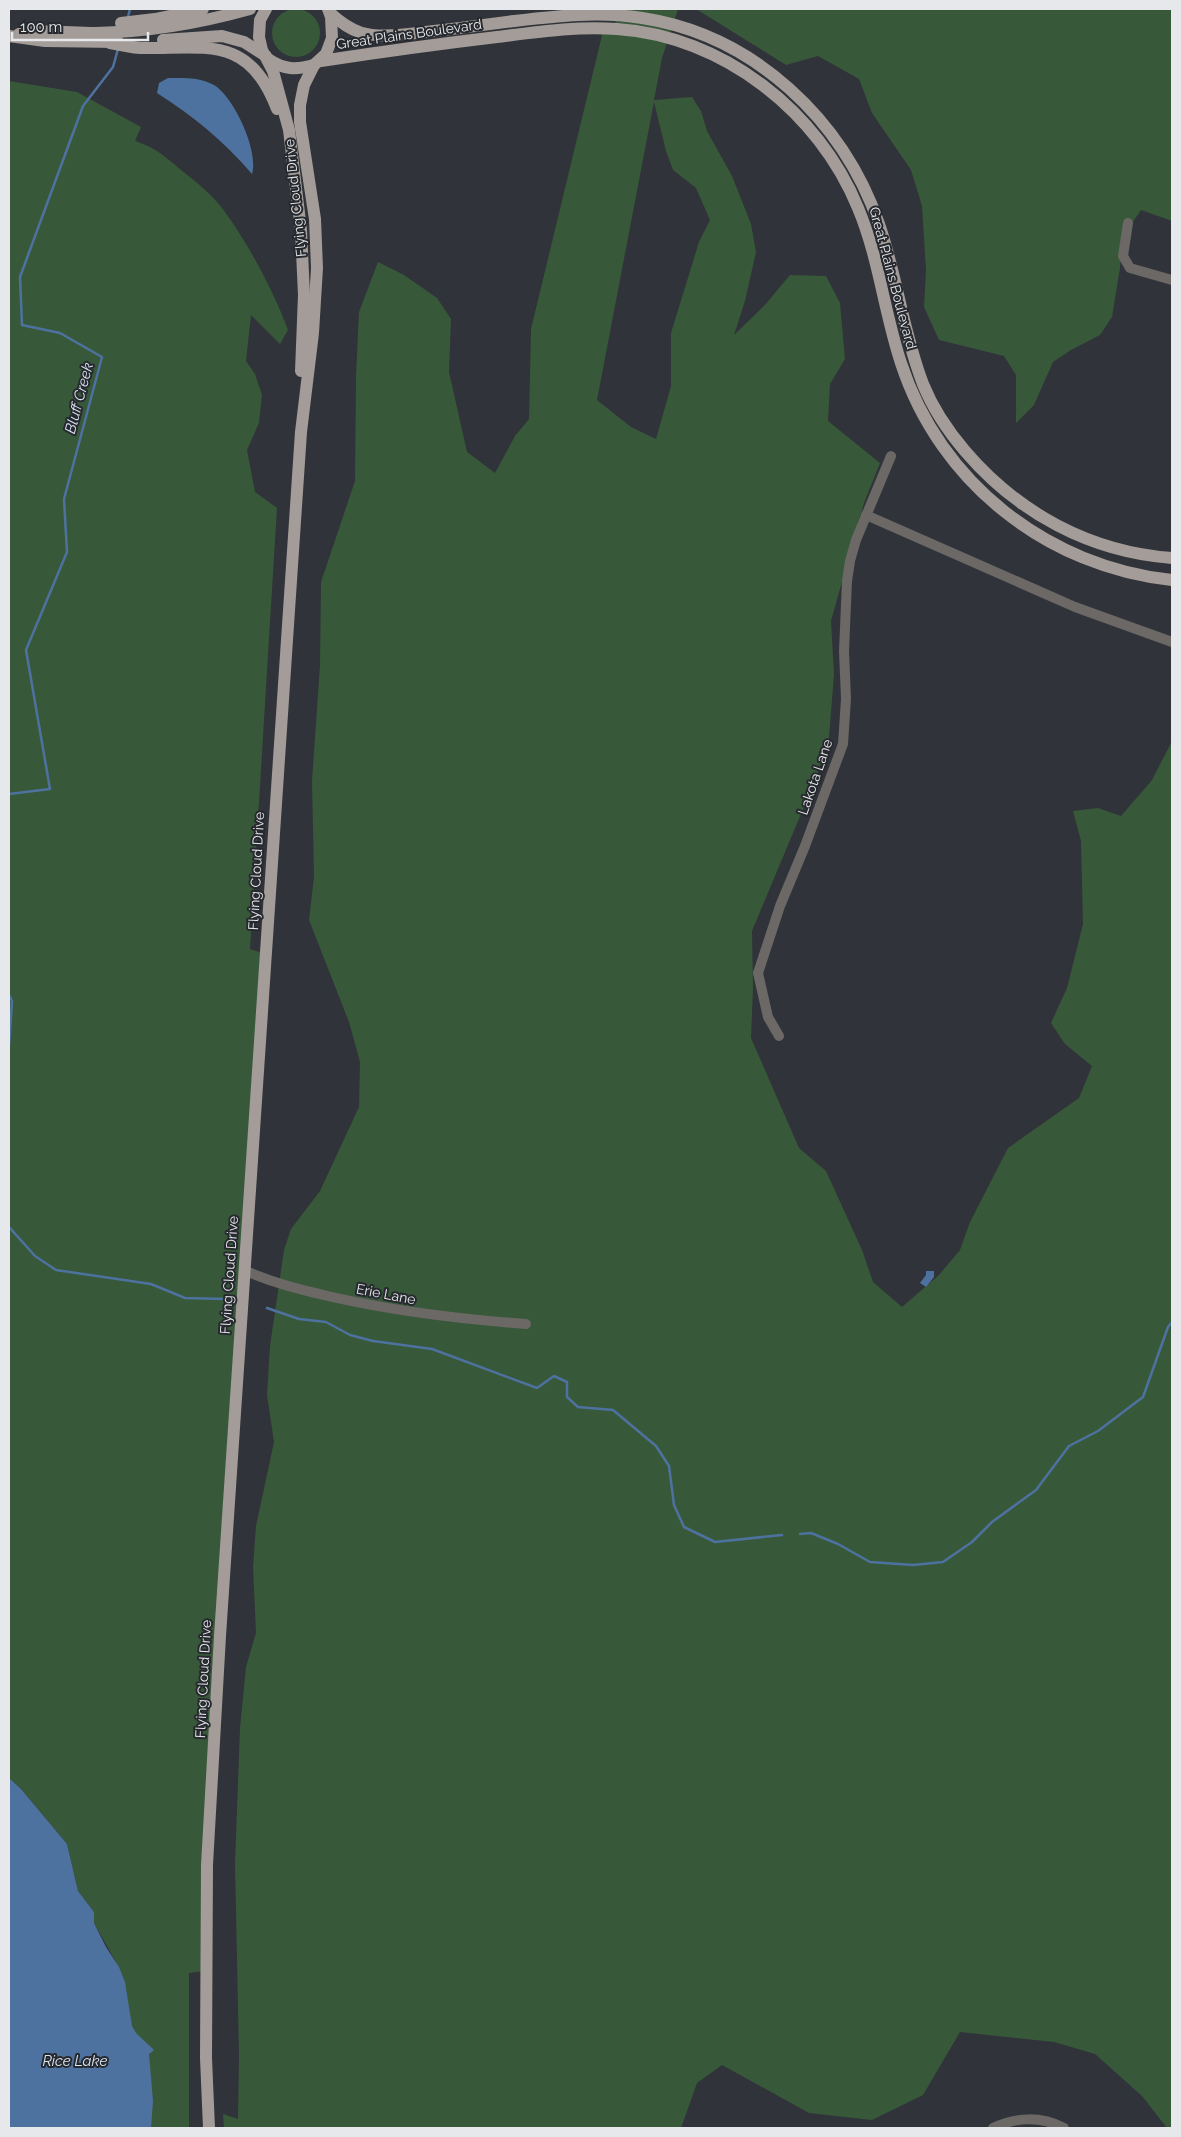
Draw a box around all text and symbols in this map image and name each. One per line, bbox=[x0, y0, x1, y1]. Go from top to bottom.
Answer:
scale bar bbox=[12, 10, 149, 42]
street label: Great Plains Boulevard bbox=[335, 16, 483, 52]
text: 100 m bbox=[20, 18, 62, 36]
street label: Flying Cloud Drive bbox=[281, 138, 309, 258]
street label: Great Plains Boulevard bbox=[866, 205, 920, 351]
water label: Bluff Creek bbox=[61, 361, 97, 435]
street label: Lakota Lane bbox=[795, 737, 835, 817]
street label: Flying Cloud Drive bbox=[245, 811, 267, 931]
street label: Flying Cloud Drive bbox=[217, 1215, 241, 1335]
street label: Erie Lane bbox=[355, 1280, 417, 1308]
street label: Flying Cloud Drive bbox=[192, 1619, 214, 1739]
water label: Rice Lake bbox=[42, 2052, 108, 2070]

